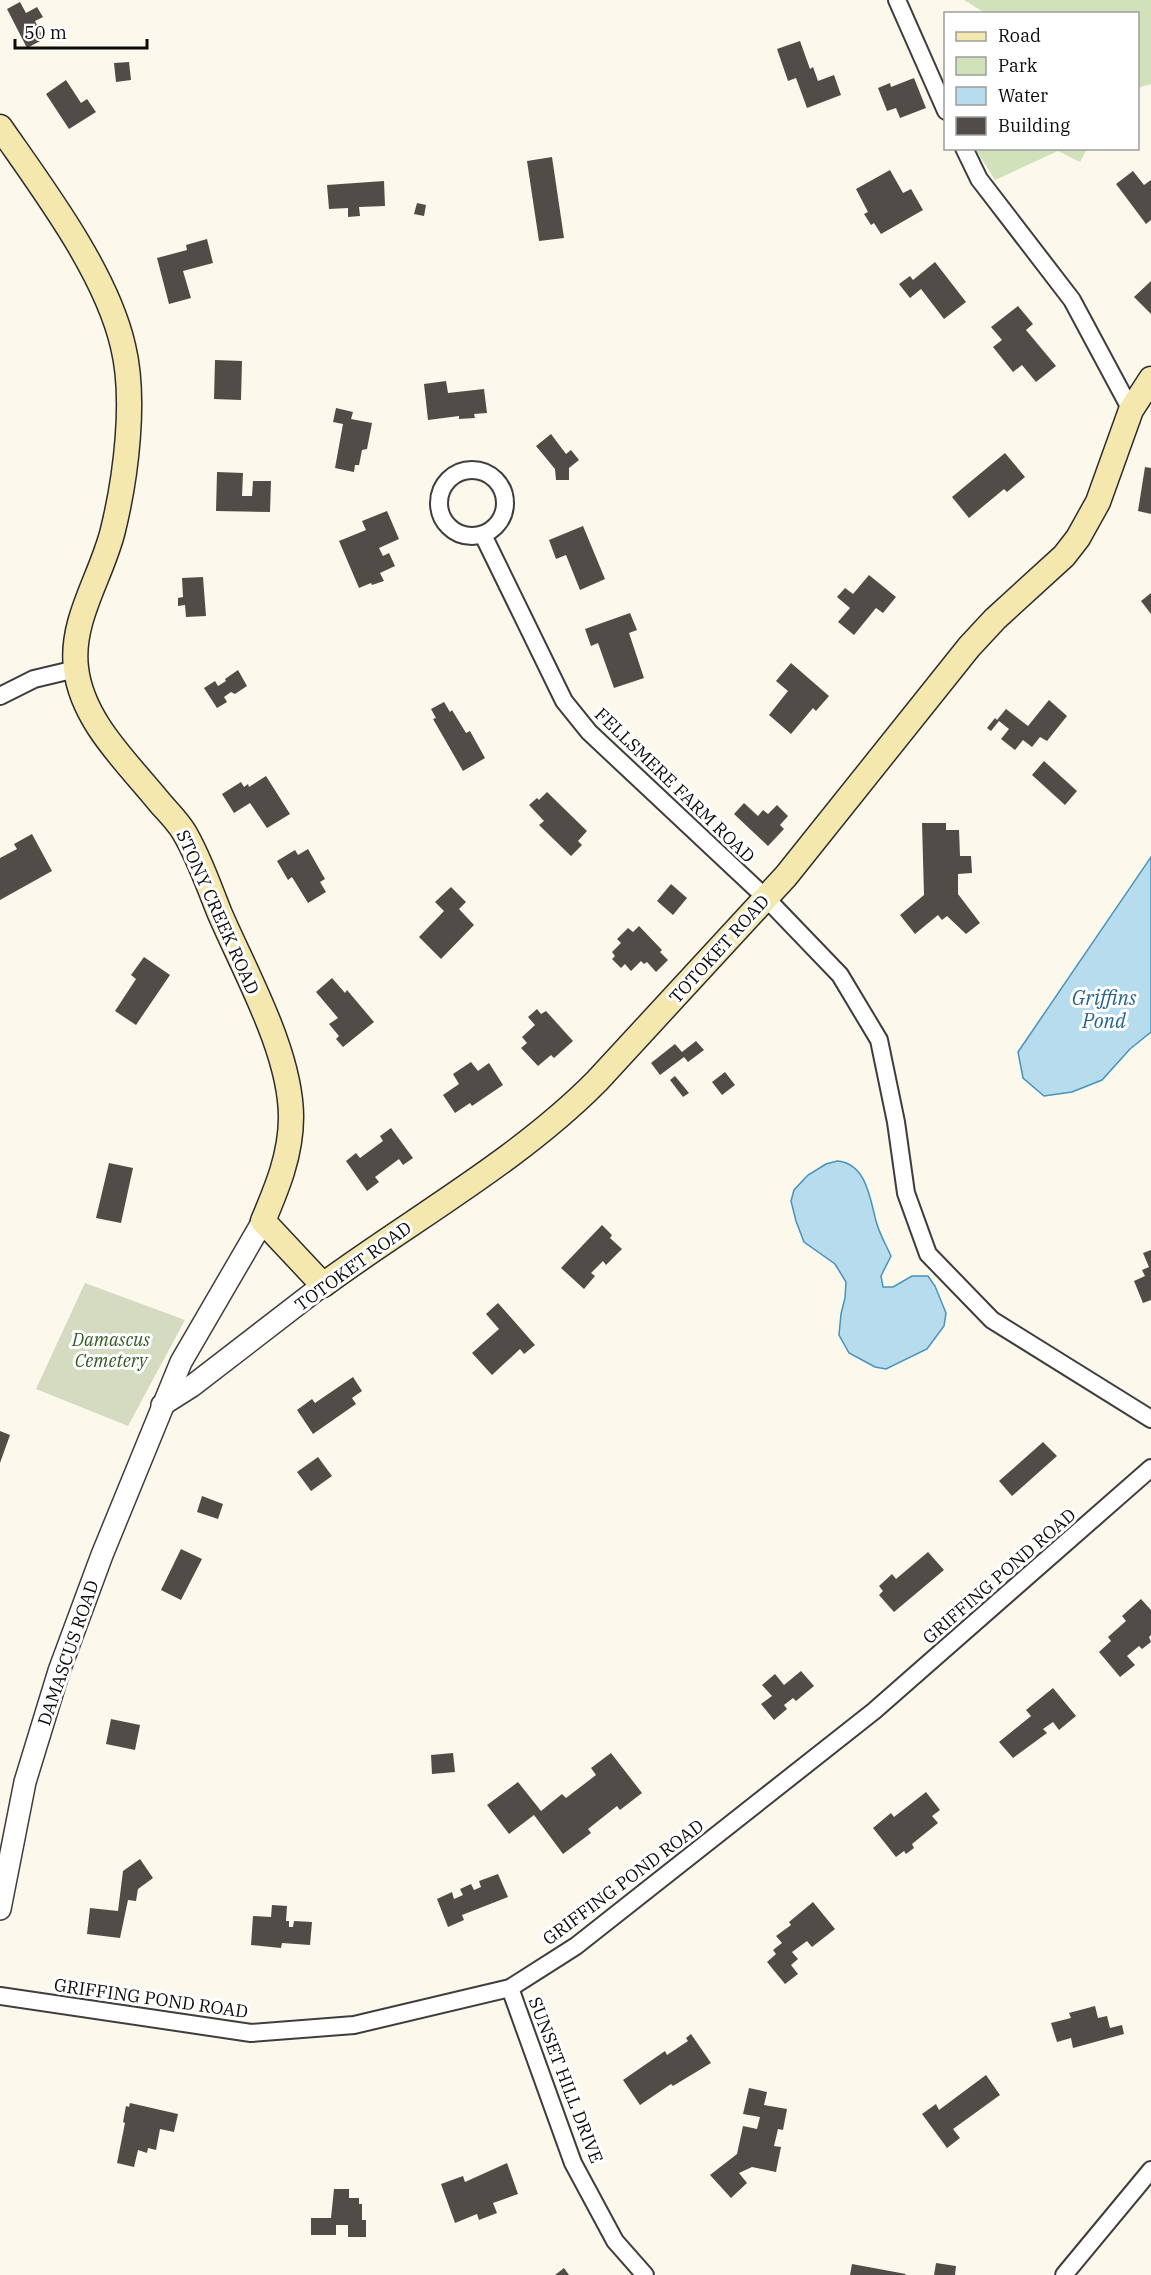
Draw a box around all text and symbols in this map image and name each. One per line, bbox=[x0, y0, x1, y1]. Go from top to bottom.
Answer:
scale bar bbox=[15, 12, 147, 50]
legend bbox=[944, 12, 1139, 150]
text: 50 m bbox=[24, 21, 67, 44]
text: Road bbox=[998, 24, 1041, 47]
text: Park bbox=[998, 54, 1038, 77]
text: Water bbox=[998, 84, 1048, 107]
text: Building bbox=[998, 114, 1070, 137]
street label: FELLSMERE FARM ROAD bbox=[590, 702, 760, 868]
street label: STONY CREEK ROAD bbox=[171, 826, 265, 998]
street label: TOTOKET ROAD bbox=[664, 890, 774, 1008]
water label: Griffins Pond bbox=[1072, 984, 1137, 1034]
street label: TOTOKET ROAD bbox=[290, 1216, 416, 1316]
park label: Damascus Cemetery bbox=[71, 1328, 150, 1372]
street label: GRIFFING POND ROAD bbox=[918, 1503, 1080, 1649]
street label: DAMASCUS ROAD bbox=[32, 1577, 104, 1729]
street label: GRIFFING POND ROAD bbox=[538, 1814, 708, 1950]
street label: GRIFFING POND ROAD bbox=[53, 1973, 249, 2023]
street label: SUNSET HILL DRIVE bbox=[524, 1994, 608, 2166]

